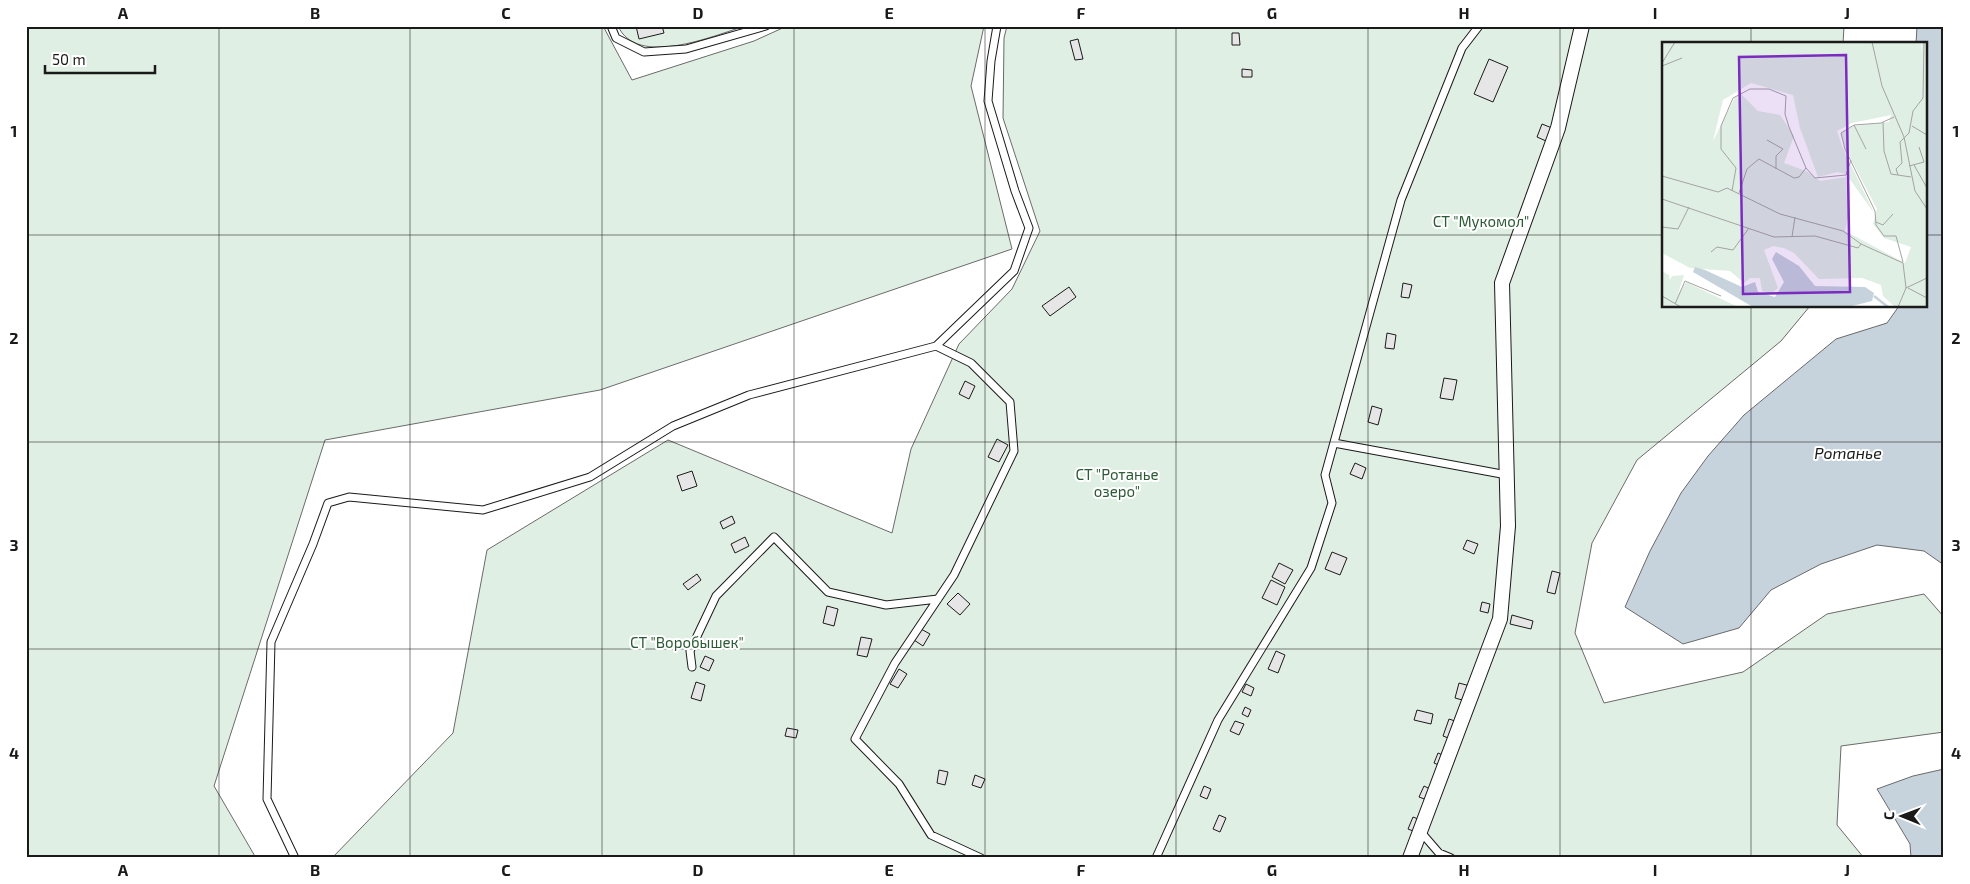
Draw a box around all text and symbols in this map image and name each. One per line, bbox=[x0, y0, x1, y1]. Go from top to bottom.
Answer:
text: A bbox=[118, 3, 129, 22]
text: B bbox=[310, 3, 320, 22]
text: C bbox=[501, 3, 511, 22]
text: D bbox=[693, 3, 704, 22]
text: E bbox=[884, 3, 894, 22]
text: F bbox=[1077, 3, 1086, 22]
text: G bbox=[1267, 3, 1277, 22]
text: H bbox=[1458, 3, 1470, 22]
text: I bbox=[1653, 3, 1657, 22]
text: J bbox=[1844, 3, 1850, 22]
scale bar bbox=[45, 42, 155, 74]
inset map bbox=[1662, 42, 1928, 308]
text: 50 m bbox=[52, 50, 86, 68]
text: 1 bbox=[11, 121, 17, 140]
text: 1 bbox=[1953, 121, 1959, 140]
park label: СТ "Мукомол" bbox=[1433, 212, 1529, 231]
text: 2 bbox=[9, 328, 19, 347]
text: 2 bbox=[1951, 328, 1961, 347]
water label: Ротанье bbox=[1814, 443, 1882, 462]
park label: СТ "Ротанье озеро" bbox=[1075, 465, 1159, 500]
text: 3 bbox=[9, 535, 19, 554]
text: 3 bbox=[1951, 535, 1961, 554]
park label: СТ "Воробышек" bbox=[630, 633, 744, 651]
text: 4 bbox=[9, 743, 19, 762]
text: 4 bbox=[1951, 743, 1961, 762]
north arrow bbox=[1878, 792, 1928, 842]
text: С bbox=[1880, 811, 1897, 820]
text: A bbox=[118, 860, 129, 879]
text: B bbox=[310, 860, 320, 879]
text: C bbox=[501, 860, 511, 879]
text: D bbox=[693, 860, 704, 879]
text: E bbox=[884, 860, 894, 879]
text: F bbox=[1077, 860, 1086, 879]
text: G bbox=[1267, 860, 1277, 879]
text: H bbox=[1458, 860, 1470, 879]
text: I bbox=[1653, 860, 1657, 879]
text: J bbox=[1844, 860, 1850, 879]

